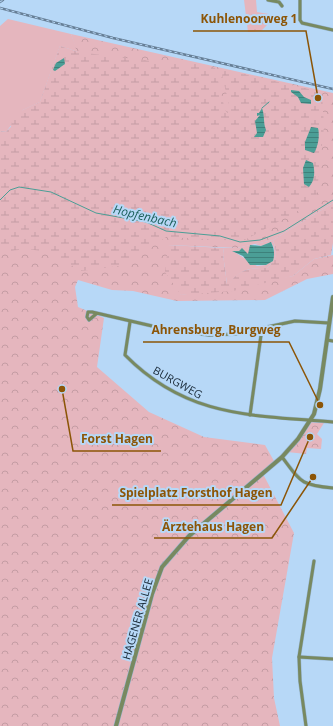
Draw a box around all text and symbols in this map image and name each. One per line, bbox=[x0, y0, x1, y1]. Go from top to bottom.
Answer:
callout: Kuhlenoorweg 1 bbox=[193, 7, 306, 31]
text: Kuhlenoorweg 1 bbox=[201, 10, 297, 27]
water label: Hopfenbach bbox=[112, 200, 178, 232]
callout: Ahrensburg, Burgweg bbox=[143, 318, 289, 342]
text: Ahrensburg, Burgweg bbox=[151, 321, 281, 338]
street label: BURGWEG bbox=[151, 362, 205, 402]
callout: Forst Hagen bbox=[73, 427, 161, 451]
text: Forst Hagen bbox=[81, 430, 153, 447]
callout: Spielplatz Forsthof Hagen bbox=[112, 481, 281, 505]
text: Spielplatz Forsthof Hagen bbox=[119, 484, 273, 501]
callout: Ärztehaus Hagen bbox=[154, 514, 272, 538]
text: Ärztehaus Hagen bbox=[162, 518, 264, 535]
street label: HAGENER ALLEE bbox=[118, 577, 156, 661]

